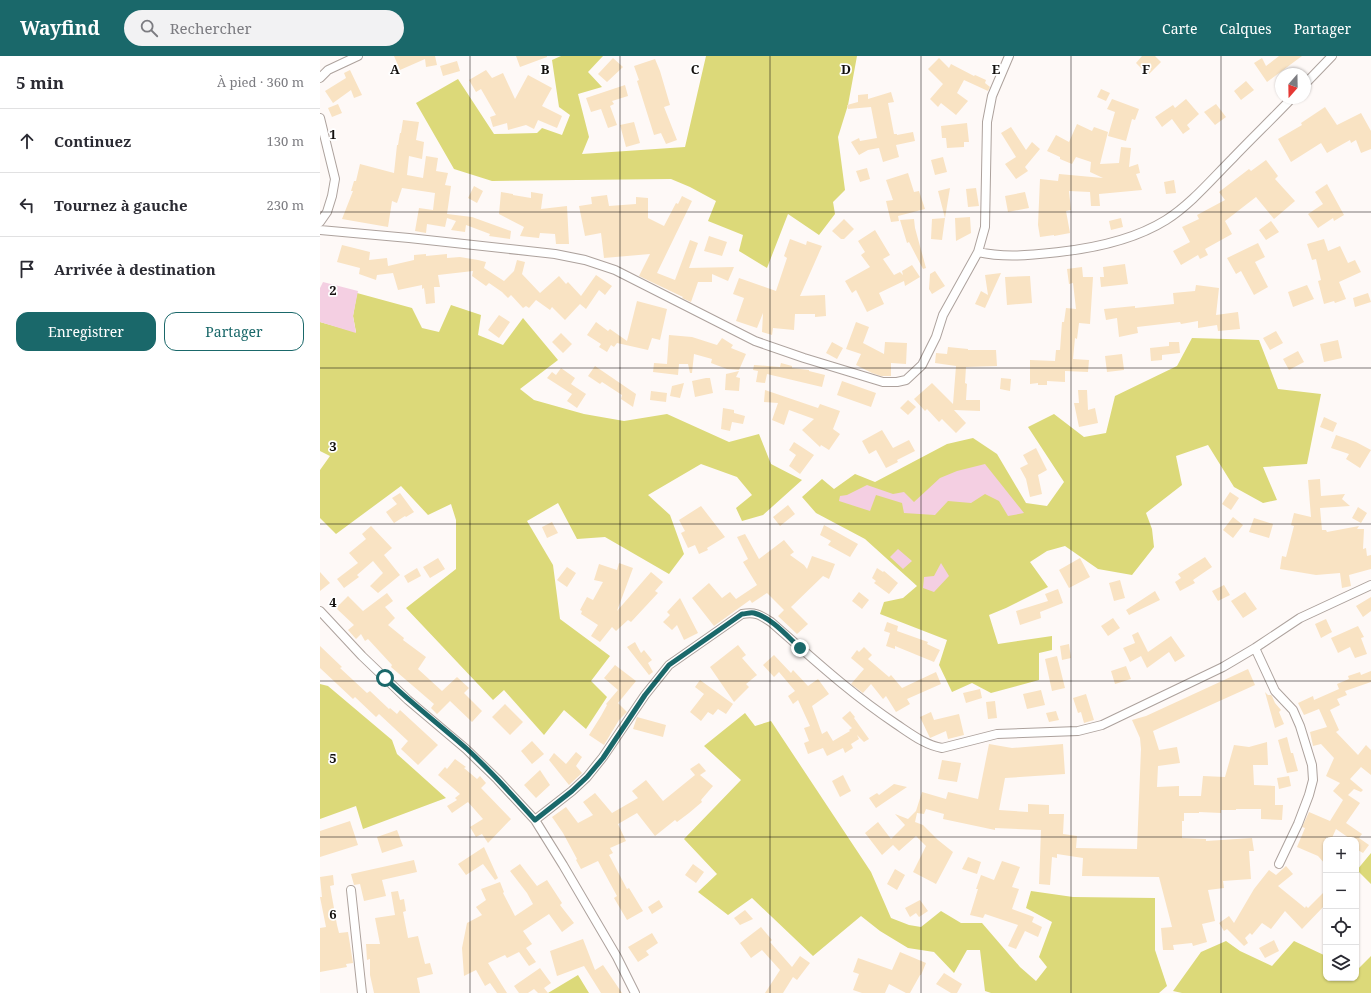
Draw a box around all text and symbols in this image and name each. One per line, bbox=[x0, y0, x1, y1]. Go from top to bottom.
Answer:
search box bbox=[124, 10, 404, 46]
text: Wayfind bbox=[20, 15, 100, 41]
icon: search bbox=[138, 17, 160, 39]
text: Rechercher bbox=[170, 18, 252, 38]
text: Carte bbox=[1162, 19, 1198, 38]
text: Calques bbox=[1220, 19, 1272, 38]
text: Partager bbox=[1294, 19, 1351, 38]
text: A bbox=[390, 60, 400, 78]
text: B bbox=[541, 60, 550, 78]
text: C bbox=[691, 60, 700, 78]
text: D bbox=[841, 60, 851, 78]
text: E bbox=[992, 60, 1001, 78]
text: F bbox=[1142, 60, 1150, 78]
north arrow bbox=[1275, 68, 1311, 104]
text: 5 min bbox=[16, 71, 64, 94]
text: À pied · 360 m bbox=[217, 73, 304, 91]
text: 1 bbox=[329, 125, 337, 143]
icon: ahead bbox=[16, 130, 38, 152]
text: Continuez bbox=[54, 131, 131, 151]
text: 130 m bbox=[267, 132, 304, 150]
icon: left bbox=[16, 194, 38, 216]
text: Tournez à gauche bbox=[54, 195, 188, 215]
text: 230 m bbox=[267, 196, 304, 214]
icon: arrive bbox=[16, 258, 38, 280]
text: Arrivée à destination bbox=[54, 259, 216, 279]
text: 2 bbox=[329, 281, 337, 299]
button: Enregistrer bbox=[16, 312, 156, 351]
button: Partager bbox=[164, 312, 304, 351]
text: 3 bbox=[329, 437, 337, 455]
text: 4 bbox=[329, 593, 337, 611]
route end bbox=[791, 639, 809, 657]
route start bbox=[376, 669, 394, 687]
text: 5 bbox=[329, 749, 337, 767]
map controls bbox=[1323, 837, 1359, 981]
button: + bbox=[1323, 837, 1359, 873]
button: − bbox=[1323, 873, 1359, 909]
text: 6 bbox=[329, 905, 337, 923]
button: locate bbox=[1323, 909, 1359, 945]
button: layers bbox=[1323, 945, 1359, 981]

